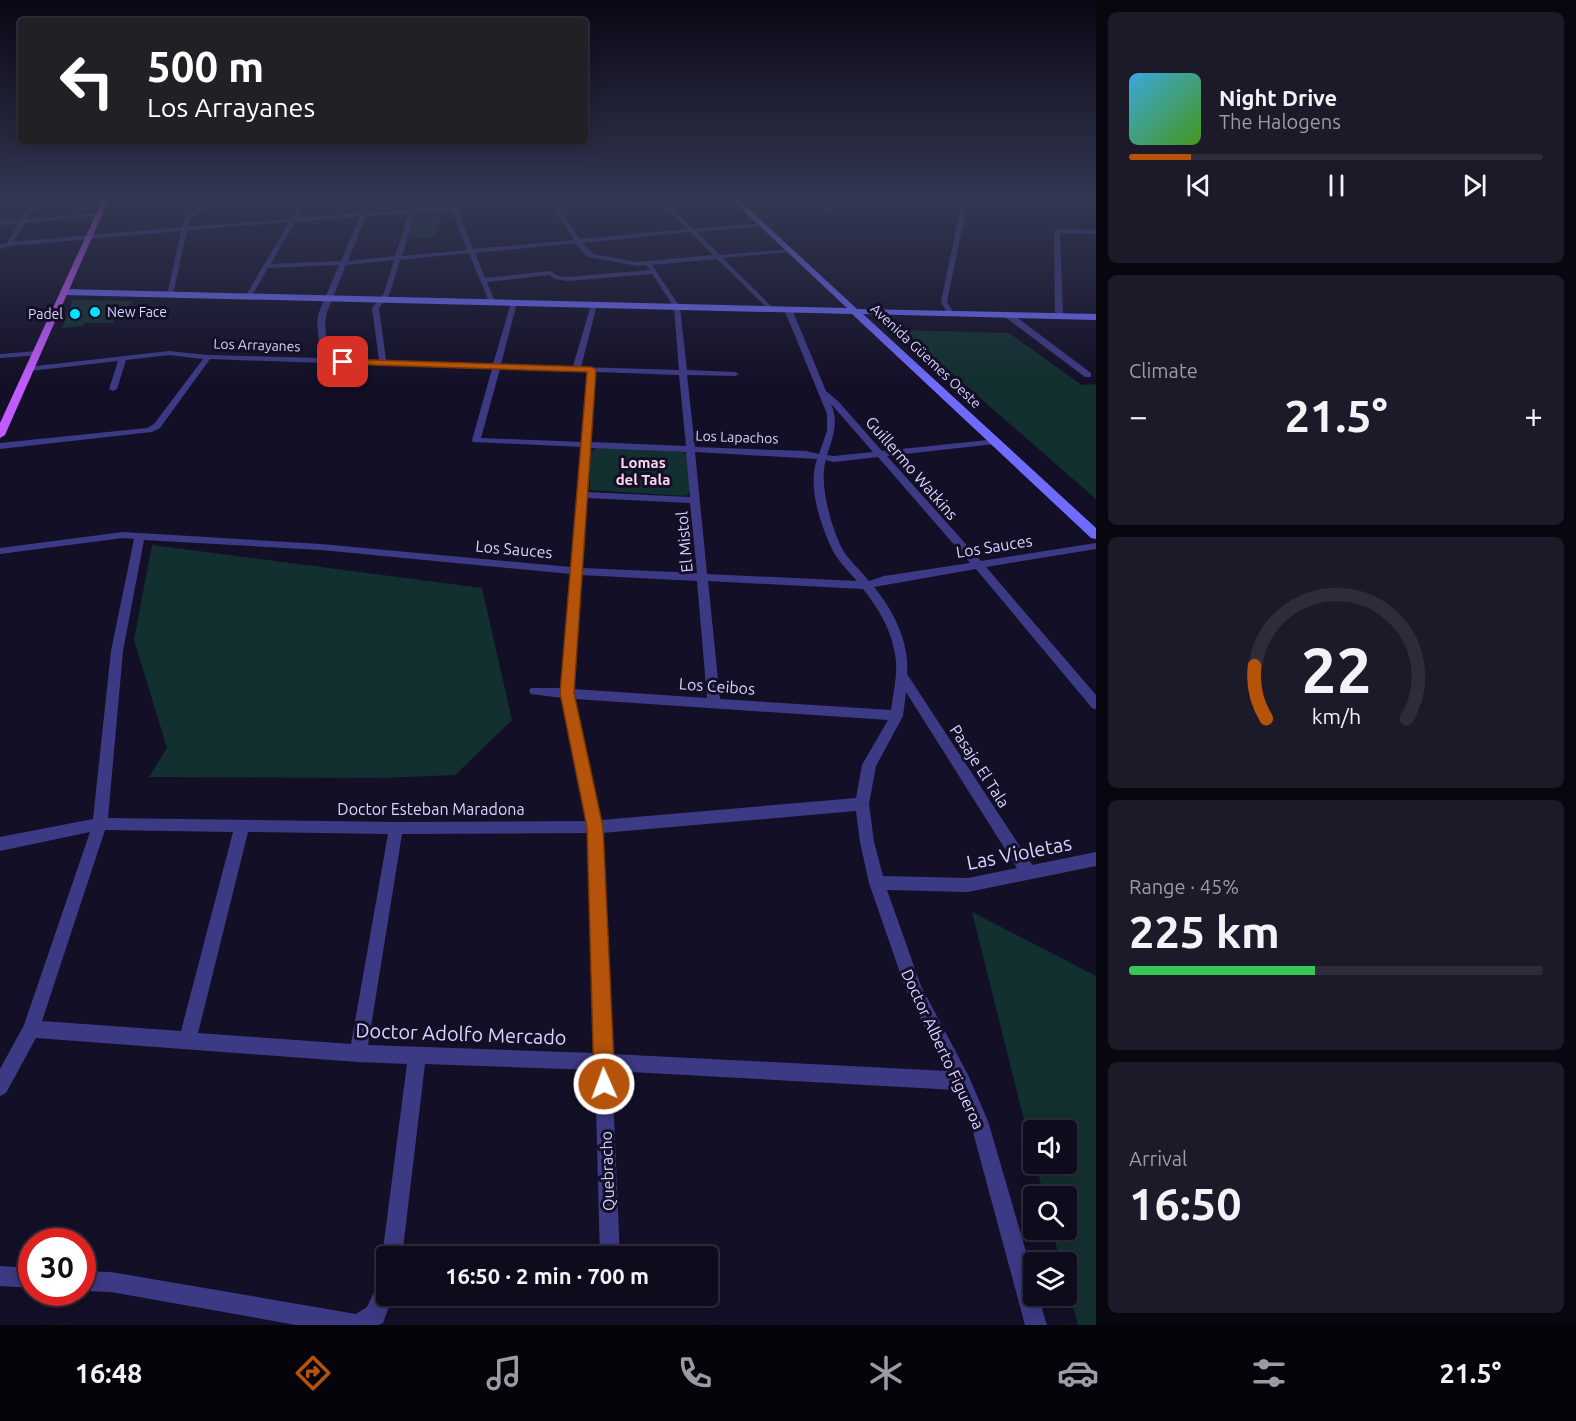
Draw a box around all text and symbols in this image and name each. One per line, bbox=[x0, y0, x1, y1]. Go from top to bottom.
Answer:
icon: left bbox=[48, 42, 126, 120]
text: 500 m bbox=[147, 43, 264, 90]
text: Night Drive bbox=[1219, 85, 1337, 110]
text: Los Arrayanes bbox=[147, 92, 315, 122]
text: The Halogens bbox=[1219, 110, 1341, 133]
icon: previous bbox=[1182, 169, 1215, 202]
icon: pause bbox=[1320, 169, 1353, 202]
icon: next bbox=[1458, 169, 1491, 202]
street label: Avenida Güemes Oeste bbox=[867, 301, 985, 411]
place label: New Face bbox=[107, 304, 167, 320]
marker: New Face bbox=[88, 305, 102, 319]
place label: Padel bbox=[28, 306, 63, 322]
marker: Padel bbox=[68, 307, 82, 321]
street label: Los Arrayanes bbox=[213, 335, 301, 355]
pin bbox=[317, 336, 368, 387]
icon: arrive bbox=[326, 345, 359, 378]
text: Climate bbox=[1129, 359, 1198, 382]
text: 21.5° bbox=[1284, 390, 1388, 441]
text: − bbox=[1129, 397, 1148, 434]
text: + bbox=[1524, 397, 1543, 434]
street label: Guillermo Watkins bbox=[862, 413, 962, 523]
street label: Los Lapachos bbox=[695, 428, 779, 446]
district label: Lomas del Tala bbox=[616, 454, 670, 488]
street label: El Mistol bbox=[672, 511, 696, 573]
street label: Los Sauces bbox=[955, 531, 1034, 561]
street label: Los Sauces bbox=[475, 537, 553, 561]
text: 22 bbox=[1301, 636, 1371, 706]
street label: Los Ceibos bbox=[678, 674, 756, 698]
text: km/h bbox=[1311, 705, 1361, 729]
street label: Pasaje El Tala bbox=[947, 721, 1013, 811]
street label: Doctor Esteban Maradona bbox=[337, 800, 525, 818]
street label: Las Violetas bbox=[964, 831, 1073, 874]
text: Range · 45% bbox=[1129, 875, 1239, 898]
text: 225 km bbox=[1129, 906, 1280, 957]
street label: Doctor Alberto Figueroa bbox=[898, 966, 988, 1132]
street label: Doctor Adolfo Mercado bbox=[355, 1018, 567, 1049]
position arrow bbox=[572, 1052, 636, 1116]
map controls bbox=[1023, 1120, 1077, 1306]
button: sound bbox=[1023, 1120, 1077, 1174]
street label: Quebracho bbox=[597, 1131, 617, 1211]
text: Arrival bbox=[1129, 1147, 1187, 1170]
text: 16:50 bbox=[1129, 1178, 1242, 1229]
button: search bbox=[1023, 1186, 1077, 1240]
speed limit sign: 30 bbox=[18, 1228, 96, 1306]
button: layers bbox=[1023, 1252, 1077, 1306]
text: 16:50 · 2 min · 700 m bbox=[445, 1263, 649, 1288]
icon: directions bbox=[292, 1352, 334, 1394]
icon: music bbox=[483, 1352, 525, 1394]
icon: phone bbox=[674, 1352, 716, 1394]
icon: climate bbox=[865, 1352, 907, 1394]
icon: car bbox=[1057, 1352, 1099, 1394]
icon: filters bbox=[1248, 1352, 1290, 1394]
text: 16:48 bbox=[75, 1358, 142, 1388]
text: 21.5° bbox=[1439, 1358, 1501, 1388]

